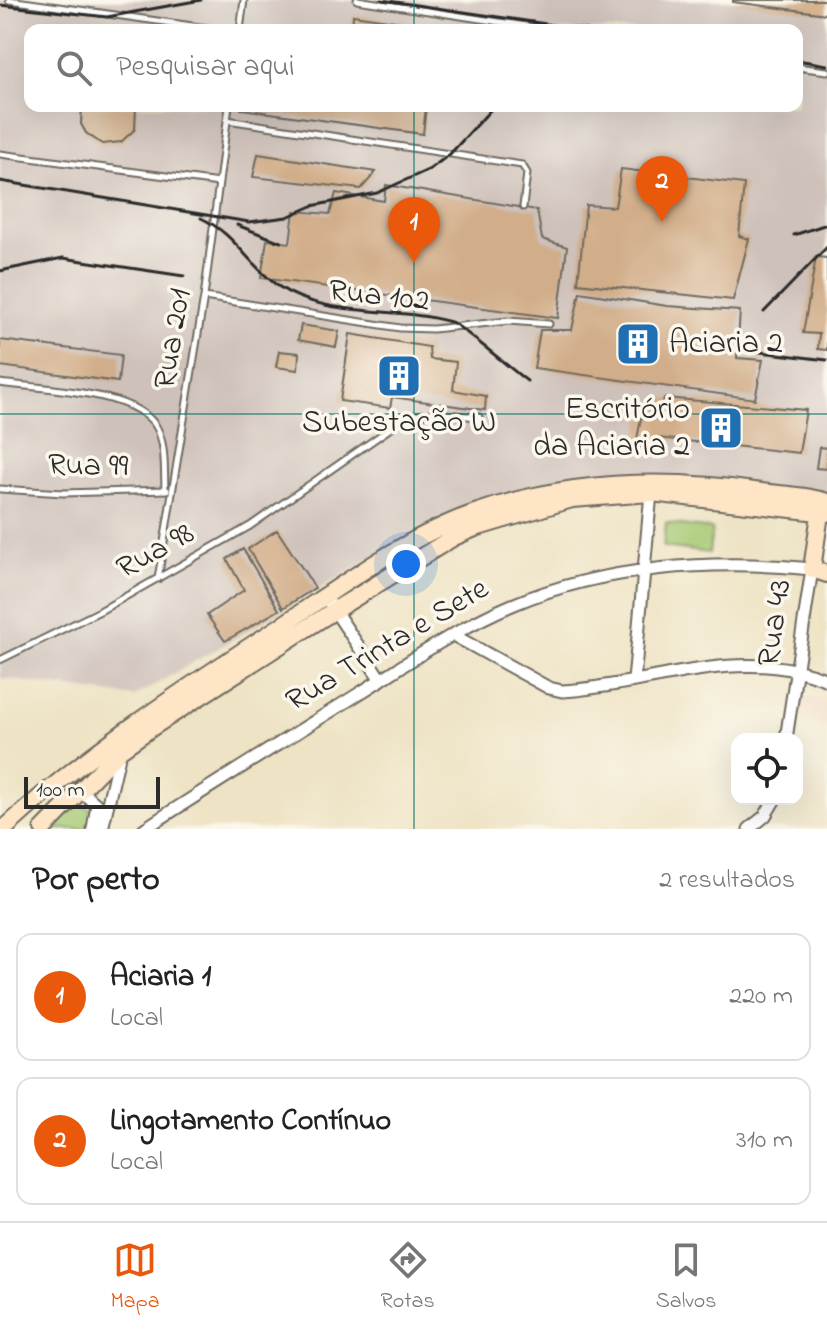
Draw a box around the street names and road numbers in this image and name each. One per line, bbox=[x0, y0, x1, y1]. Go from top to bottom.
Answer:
street label: Rua 102 bbox=[326, 268, 432, 326]
street label: Rua 201 bbox=[143, 285, 205, 393]
street label: Rua 99 bbox=[47, 443, 129, 491]
street label: Rua 98 bbox=[108, 511, 204, 593]
street label: Rua Trinta e Sete bbox=[278, 566, 499, 725]
street label: Rua 43 bbox=[747, 576, 805, 670]

